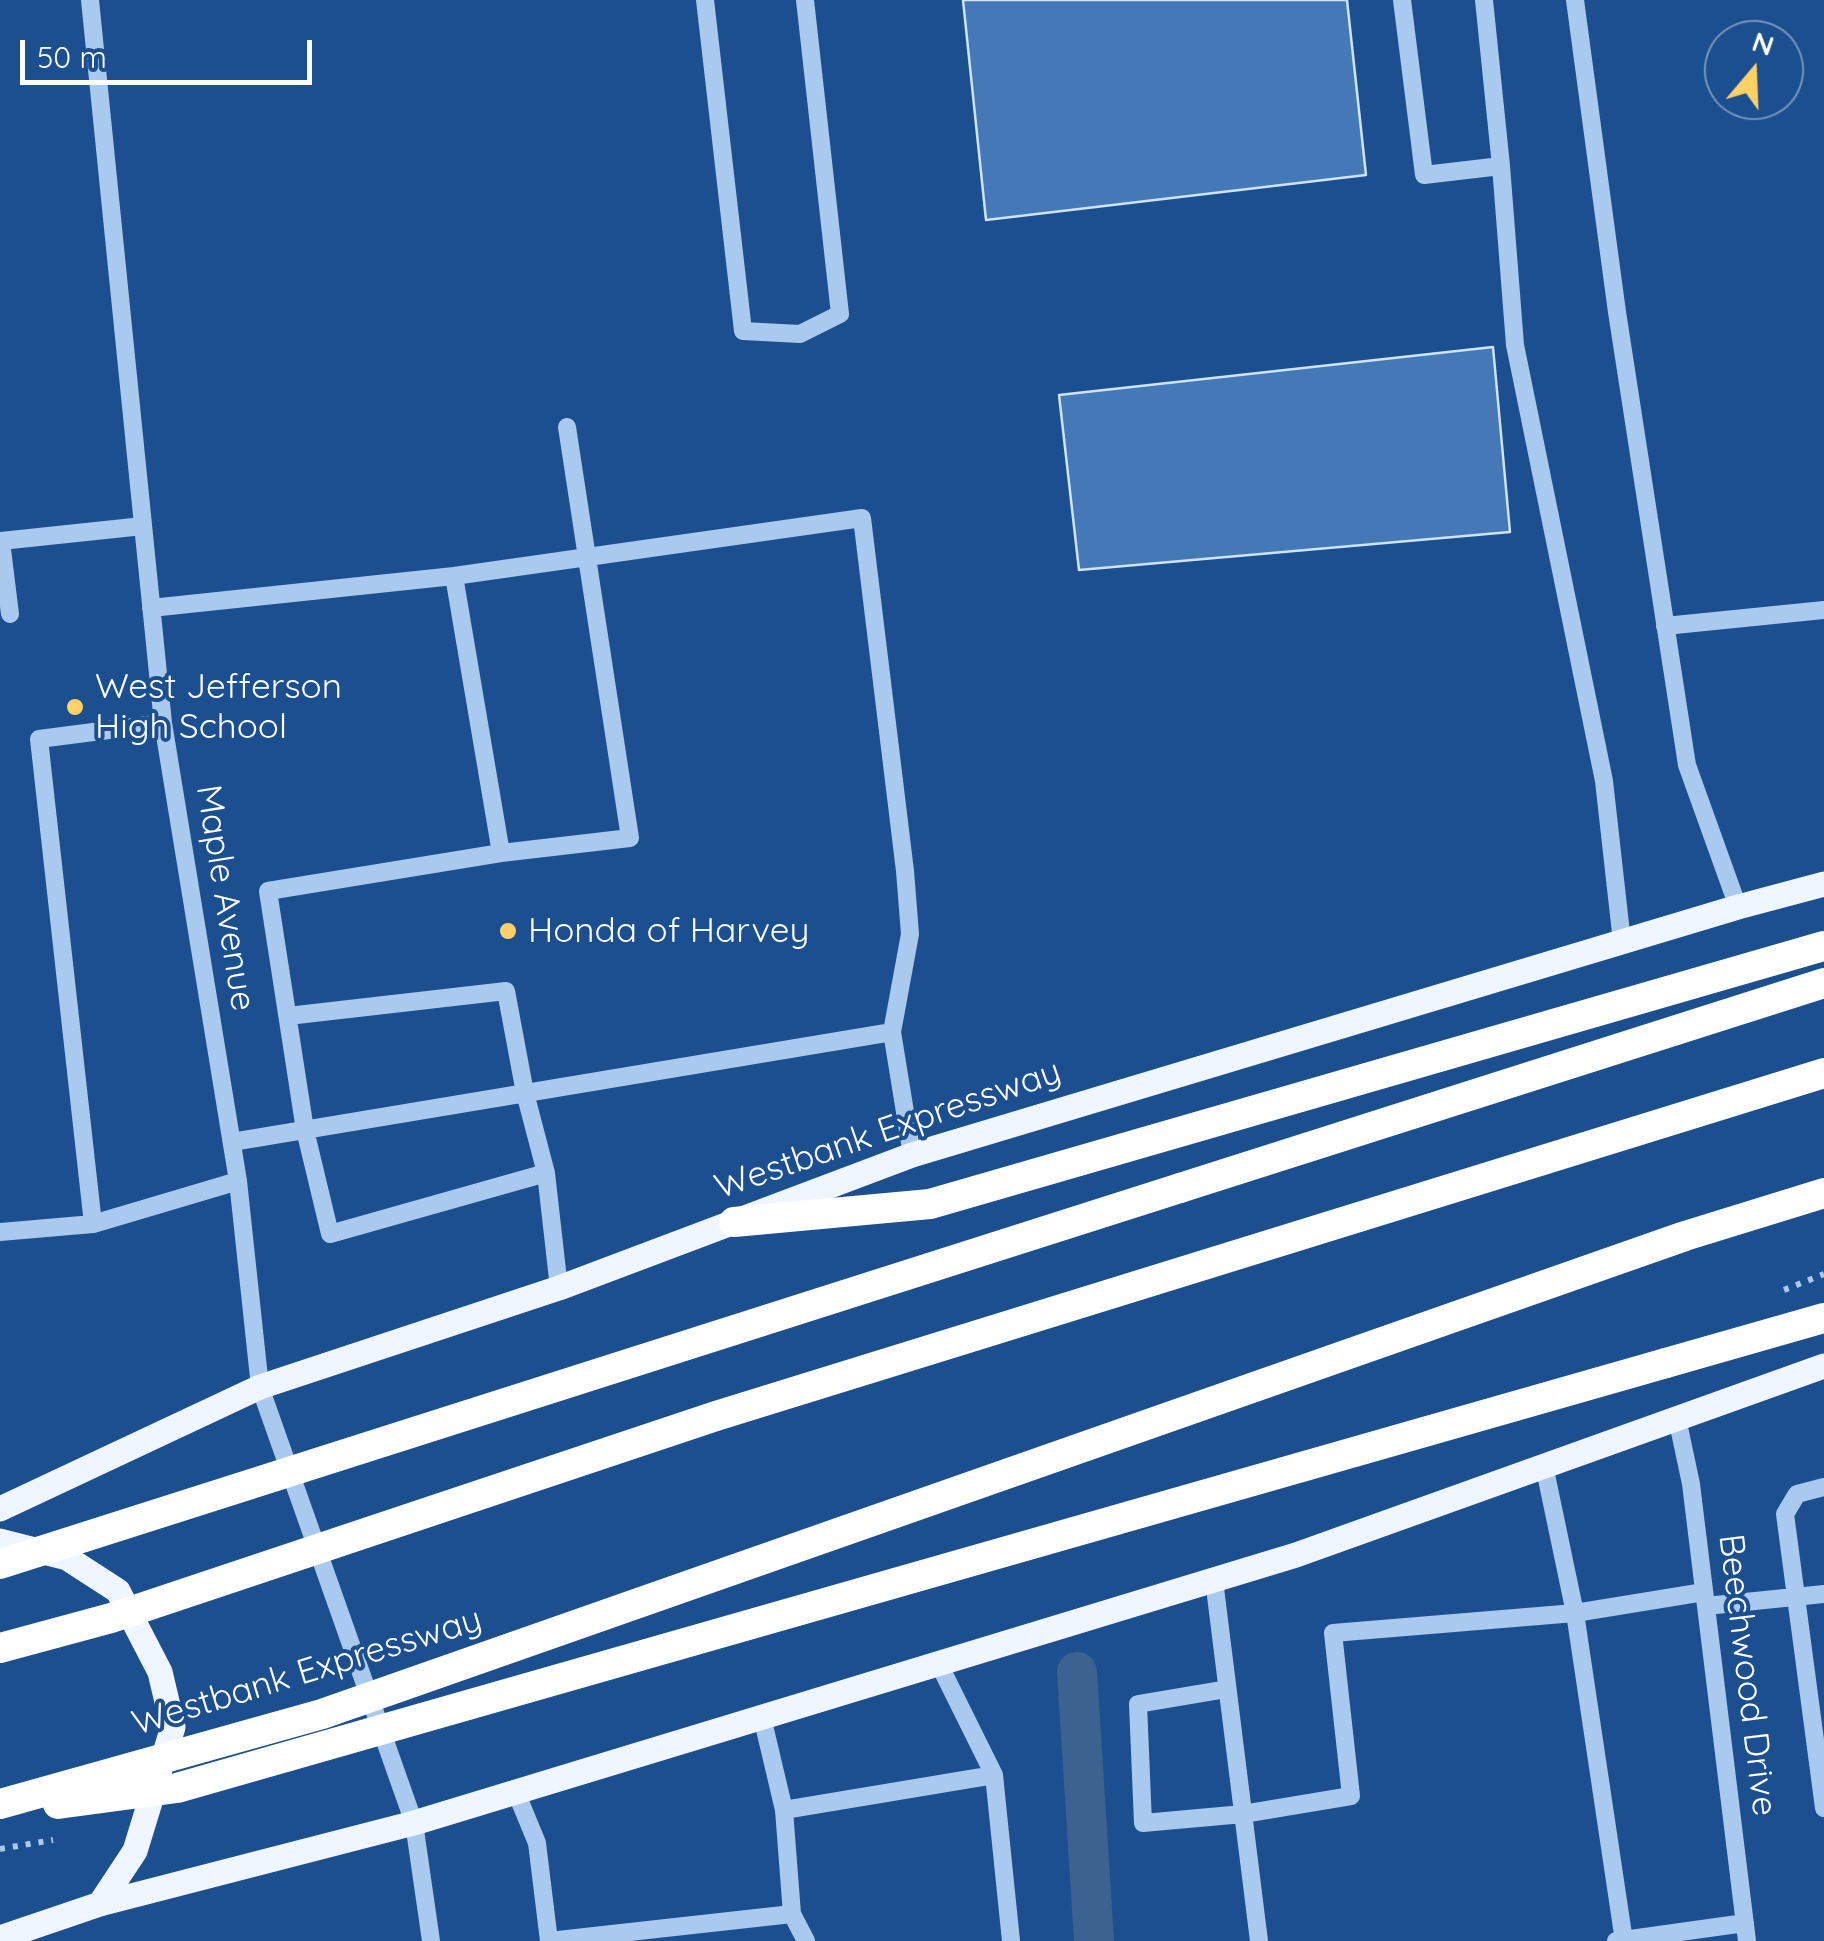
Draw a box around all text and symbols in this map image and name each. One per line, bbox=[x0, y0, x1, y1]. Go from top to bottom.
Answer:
scale bar bbox=[25, 20, 318, 82]
north arrow bbox=[1704, 20, 1804, 120]
text: N bbox=[1748, 23, 1779, 63]
text: 50 m bbox=[37, 38, 107, 76]
place label: West Jefferson High School bbox=[95, 666, 342, 748]
marker: West Jefferson High School bbox=[64, 696, 86, 718]
street label: Maple Avenue bbox=[186, 782, 264, 1014]
place label: Honda of Harvey bbox=[528, 910, 809, 952]
marker: Honda of Harvey bbox=[497, 920, 519, 942]
street label: Westbank Expressway bbox=[709, 1051, 1067, 1209]
street label: Beechwood Drive bbox=[1709, 1532, 1785, 1818]
street label: Westbank Expressway bbox=[127, 1599, 487, 1745]

